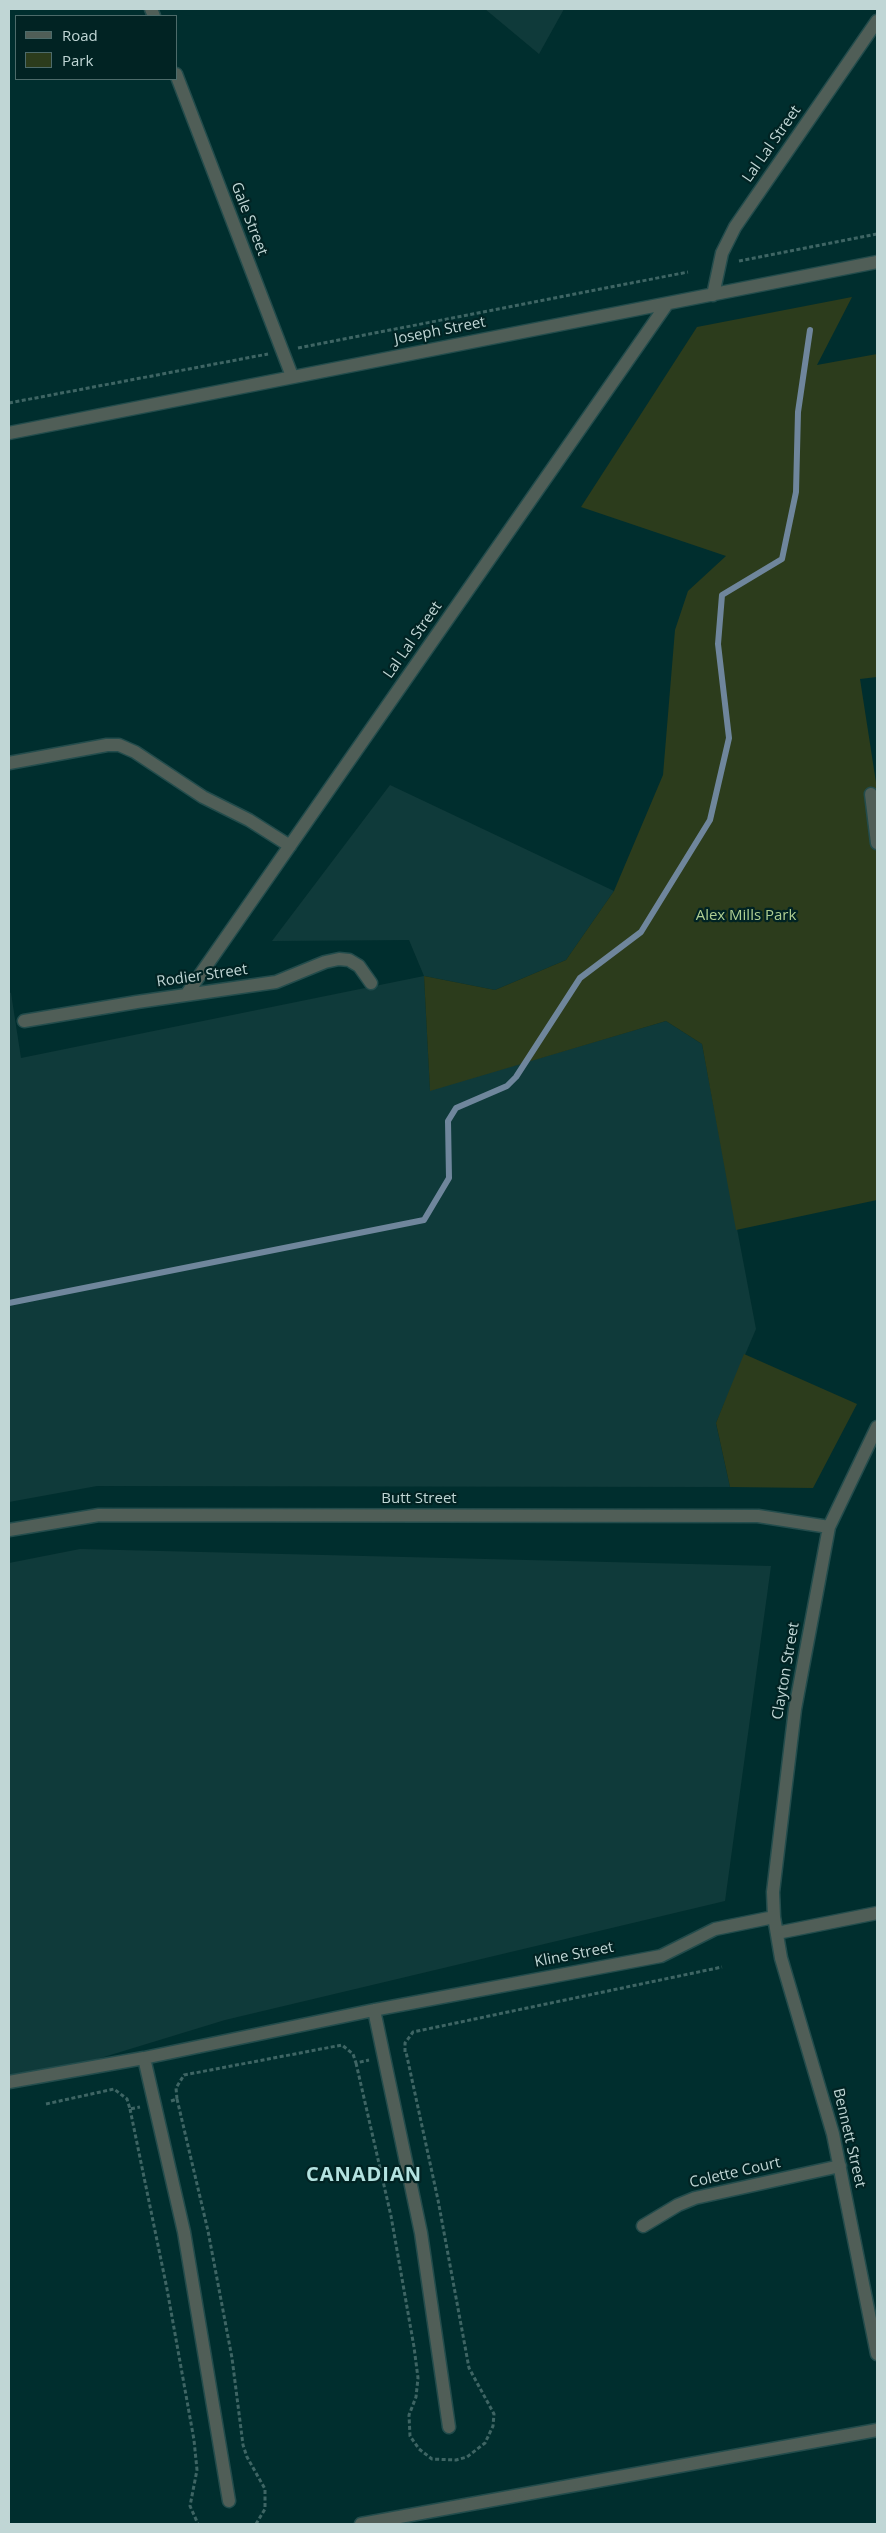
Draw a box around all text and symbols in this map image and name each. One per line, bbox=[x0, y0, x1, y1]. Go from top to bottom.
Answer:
legend bbox=[15, 15, 178, 80]
text: Road bbox=[62, 25, 98, 45]
text: Park bbox=[62, 50, 93, 70]
street label: Lal Lal Street bbox=[739, 102, 805, 186]
street label: Gale Street bbox=[227, 180, 271, 258]
street label: Joseph Street bbox=[393, 313, 487, 349]
street label: Lal Lal Street bbox=[380, 598, 446, 682]
park label: Alex Mills Park bbox=[696, 907, 796, 925]
street label: Rodier Street bbox=[155, 961, 249, 991]
street label: Butt Street bbox=[381, 1490, 457, 1508]
street label: Clayton Street bbox=[769, 1621, 803, 1721]
street label: Kline Street bbox=[533, 1939, 615, 1971]
street label: Bennett Street bbox=[829, 2087, 869, 2189]
street label: Colette Court bbox=[688, 2154, 782, 2192]
district label: CANADIAN bbox=[305, 2163, 423, 2187]

